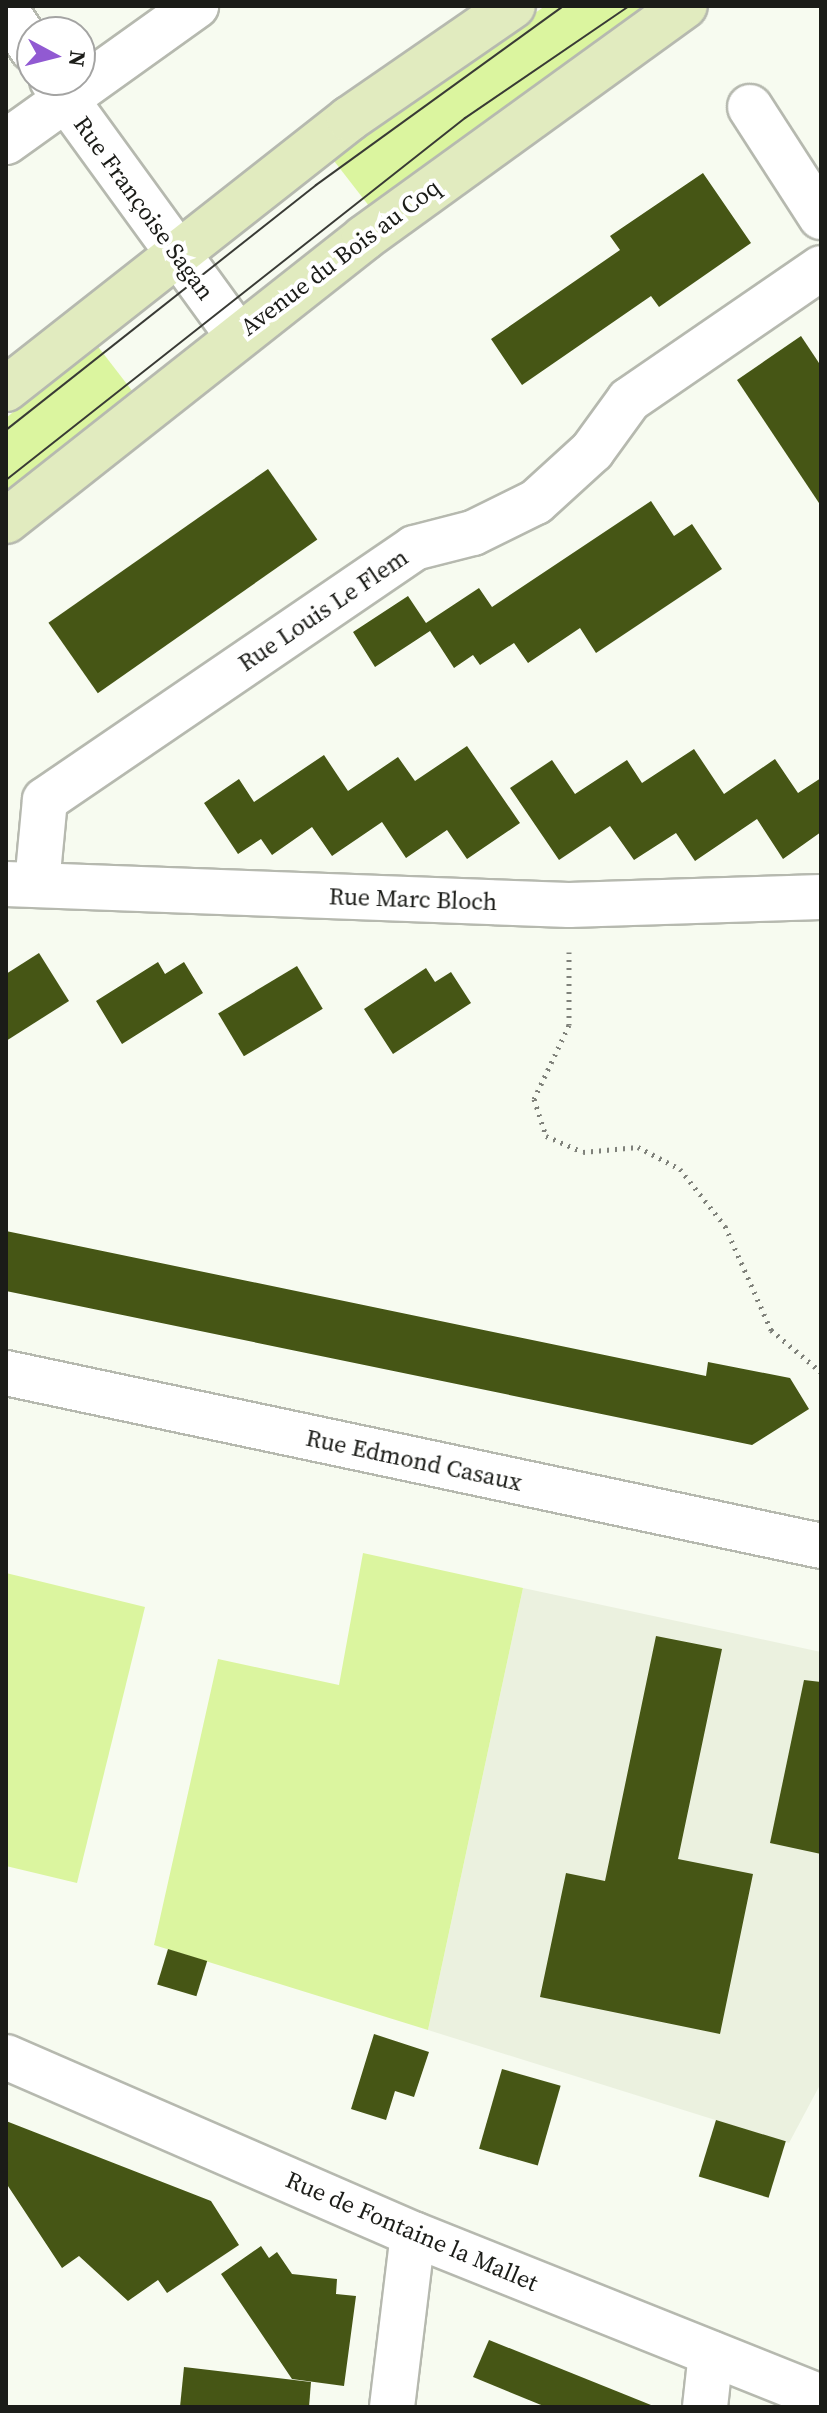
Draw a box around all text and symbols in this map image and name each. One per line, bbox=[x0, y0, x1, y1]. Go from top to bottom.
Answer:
north arrow bbox=[16, 16, 96, 96]
text: N bbox=[62, 49, 94, 68]
street label: Rue Françoise Sagan bbox=[68, 111, 220, 305]
street label: Avenue du Bois au Coq bbox=[235, 173, 445, 341]
street label: Rue Louis Le Flem bbox=[233, 543, 413, 677]
street label: Rue Marc Bloch bbox=[328, 882, 498, 916]
street label: Rue Edmond Casaux bbox=[303, 1423, 525, 1497]
street label: Rue de Fontaine la Mallet bbox=[282, 2165, 542, 2297]

